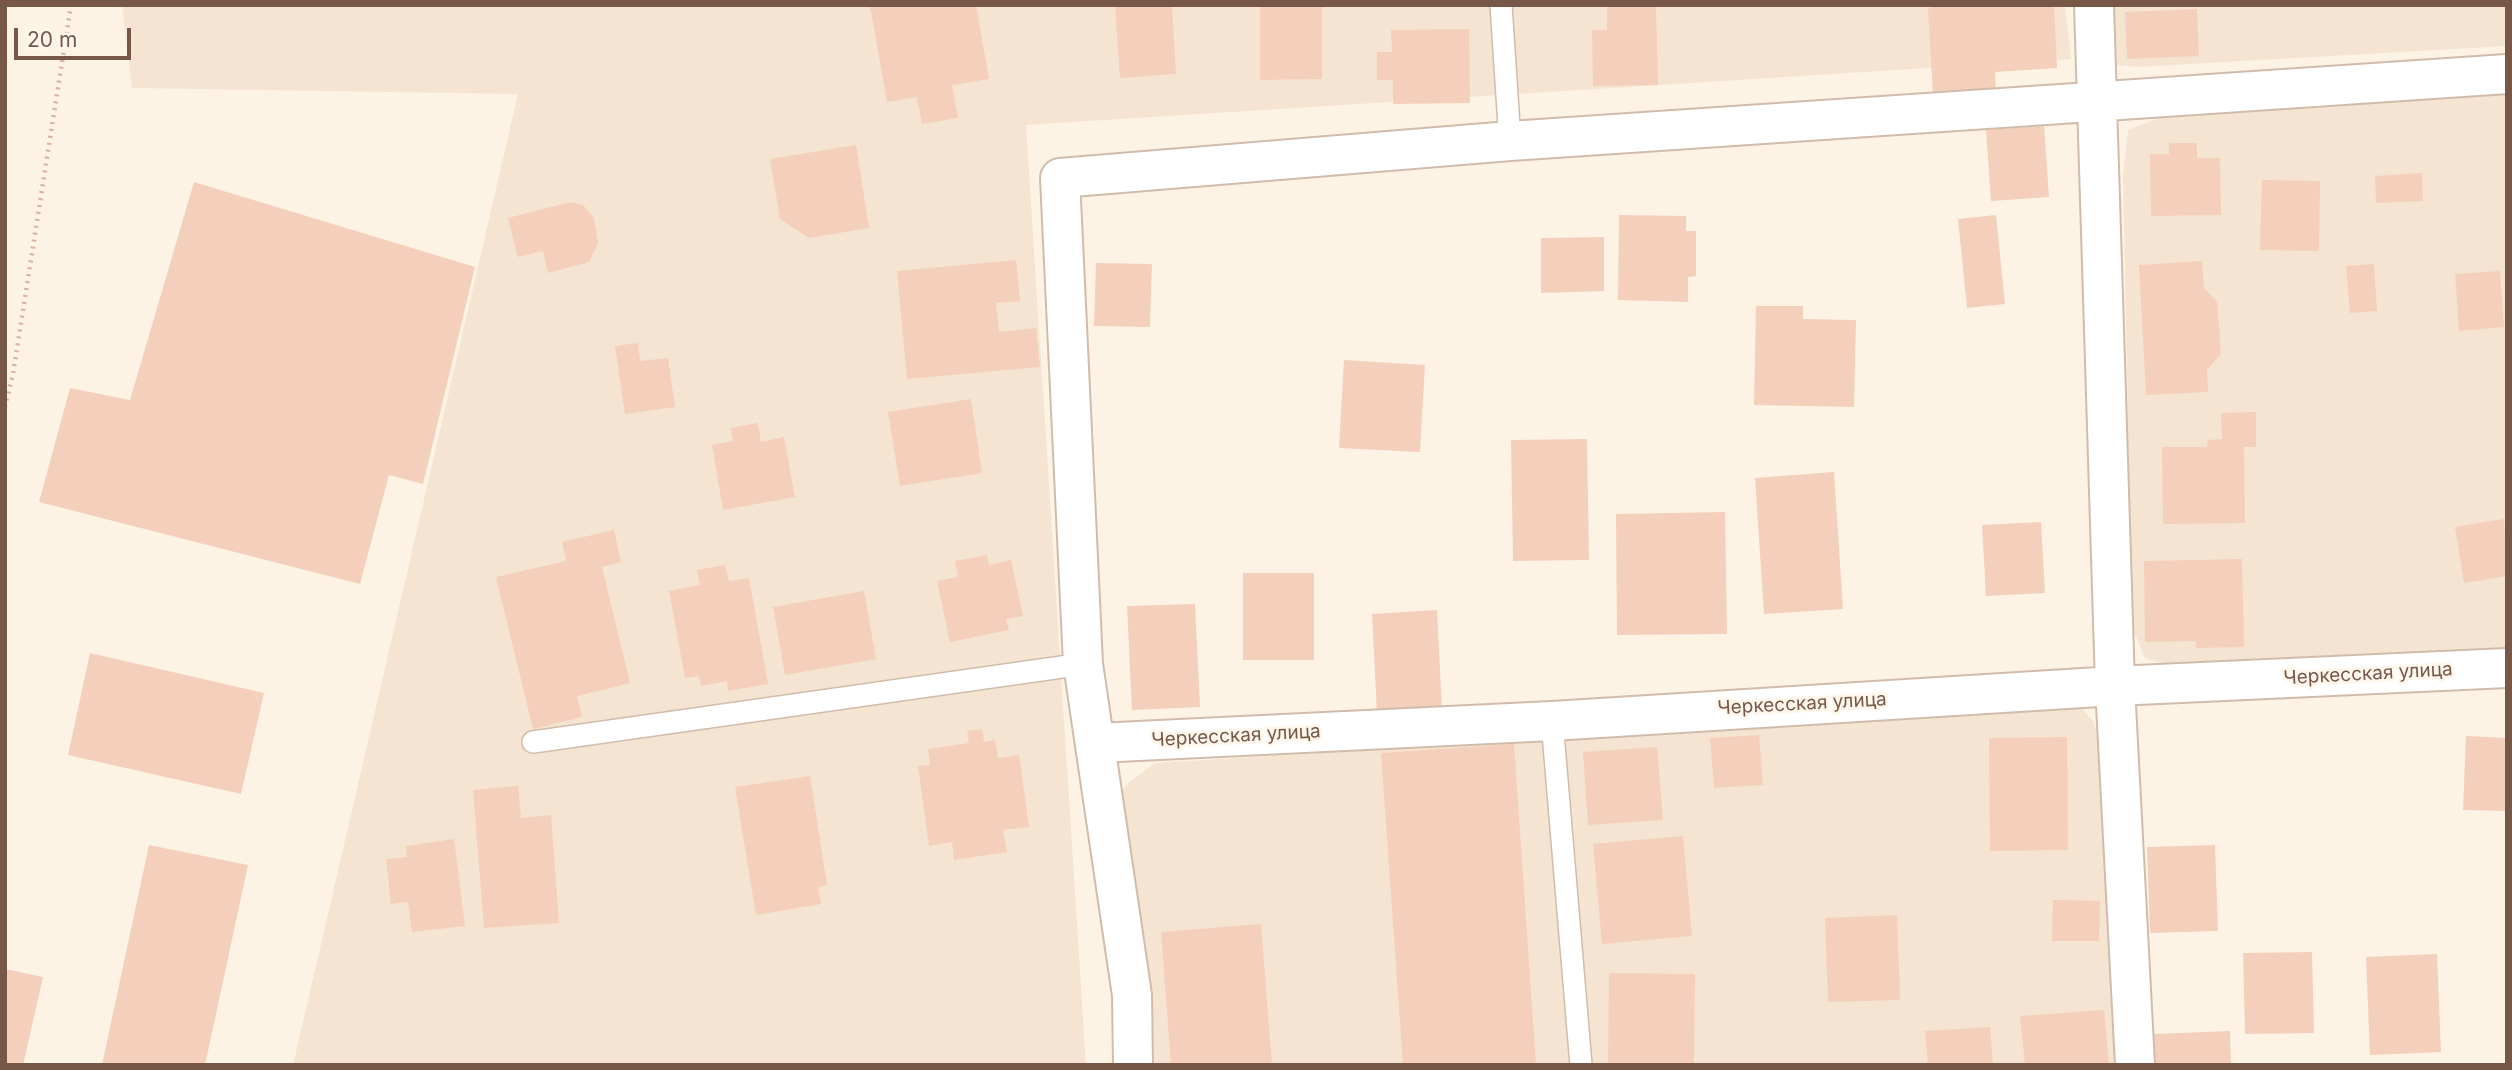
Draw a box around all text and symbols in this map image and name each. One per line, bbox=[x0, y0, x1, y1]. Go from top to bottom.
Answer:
scale bar bbox=[18, 14, 135, 58]
text: 20 m bbox=[27, 27, 77, 52]
street label: Черкесская улица bbox=[2283, 658, 2453, 690]
street label: Черкесская улица bbox=[1717, 688, 1887, 720]
street label: Черкесская улица bbox=[1151, 720, 1321, 752]

